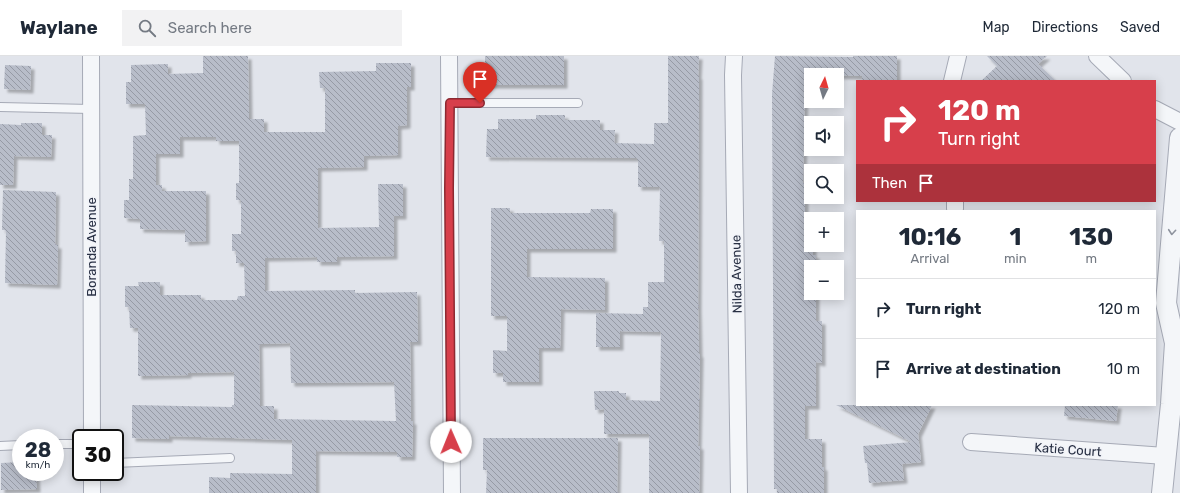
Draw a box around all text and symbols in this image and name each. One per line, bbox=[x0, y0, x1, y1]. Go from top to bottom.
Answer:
search box bbox=[122, 10, 402, 46]
text: Waylane bbox=[20, 16, 98, 39]
icon: search bbox=[136, 17, 158, 39]
text: Search here bbox=[168, 19, 252, 37]
text: Map bbox=[983, 19, 1010, 36]
text: Directions bbox=[1032, 19, 1098, 36]
text: Saved bbox=[1120, 19, 1160, 36]
pin bbox=[463, 62, 497, 103]
icon: arrive bbox=[469, 68, 491, 90]
north arrow bbox=[804, 68, 844, 108]
map controls bbox=[804, 68, 844, 300]
text: 120 m bbox=[938, 94, 1021, 127]
icon: right bbox=[872, 96, 924, 148]
button: sound bbox=[804, 116, 844, 156]
text: Turn right bbox=[938, 128, 1020, 150]
button: search bbox=[804, 164, 844, 204]
icon: arrive bbox=[915, 172, 937, 194]
text: Then bbox=[872, 174, 907, 192]
street label: Boranda Avenue bbox=[84, 197, 99, 297]
button: + bbox=[804, 212, 844, 252]
text: 10:16 bbox=[899, 223, 961, 251]
text: 1 bbox=[1009, 223, 1021, 251]
text: 130 bbox=[1069, 223, 1113, 251]
one-way arrow bbox=[1168, 229, 1177, 235]
street label: Nilda Avenue bbox=[728, 235, 745, 313]
text: Arrival bbox=[911, 251, 950, 266]
text: min bbox=[1004, 251, 1027, 266]
text: m bbox=[1086, 251, 1097, 266]
button: − bbox=[804, 260, 844, 300]
icon: right bbox=[872, 298, 894, 320]
text: Turn right bbox=[906, 300, 981, 318]
text: 120 m bbox=[1098, 300, 1140, 318]
icon: arrive bbox=[872, 358, 894, 380]
text: Arrive at destination bbox=[906, 360, 1061, 378]
text: 10 m bbox=[1107, 360, 1140, 378]
position arrow bbox=[430, 421, 472, 463]
speed limit sign: 30 bbox=[72, 429, 124, 481]
text: 28 bbox=[25, 438, 51, 462]
street label: Katie Court bbox=[1034, 440, 1102, 459]
text: km/h bbox=[26, 459, 50, 471]

